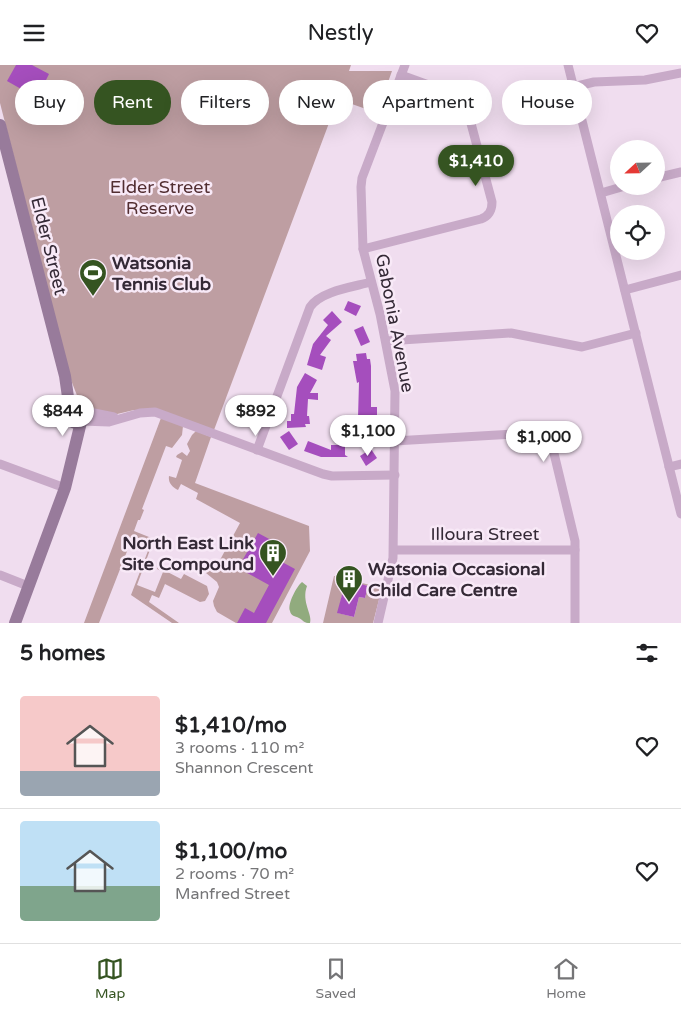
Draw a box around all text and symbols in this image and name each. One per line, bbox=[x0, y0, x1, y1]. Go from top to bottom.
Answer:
icon: menu bbox=[20, 19, 48, 47]
icon: heart bbox=[633, 19, 661, 47]
text: Nestly bbox=[308, 20, 373, 46]
chip: Buy bbox=[15, 80, 84, 125]
chip: Rent bbox=[94, 80, 171, 125]
chip: Filters bbox=[181, 80, 269, 125]
chip: New bbox=[279, 80, 353, 125]
chip: Apartment bbox=[363, 80, 492, 125]
chip: House bbox=[502, 80, 592, 125]
north arrow bbox=[610, 140, 665, 195]
map controls bbox=[610, 140, 665, 260]
pin: $1,410 bbox=[435, 145, 517, 187]
text: $1,410 bbox=[449, 151, 503, 171]
park label: Elder Street Reserve bbox=[110, 176, 210, 219]
street label: Elder Street bbox=[26, 195, 72, 298]
button: locate bbox=[610, 205, 665, 260]
place label: Watsonia Tennis Club bbox=[111, 252, 211, 295]
street label: Gabonia Avenue bbox=[371, 252, 419, 394]
sports icon: Watsonia Tennis Club bbox=[78, 258, 108, 297]
pin: $844 bbox=[33, 395, 93, 437]
pin: $892 bbox=[226, 395, 286, 437]
text: $844 bbox=[43, 401, 83, 421]
text: $892 bbox=[236, 401, 276, 421]
pin: $1,100 bbox=[327, 415, 409, 457]
text: $1,100 bbox=[341, 421, 395, 441]
pin: $1,000 bbox=[503, 421, 585, 463]
text: $1,000 bbox=[517, 427, 571, 447]
street label: Illoura Street bbox=[431, 523, 540, 545]
place label: North East Link Site Compound bbox=[122, 532, 254, 575]
building icon: North East Link Site Compound bbox=[258, 538, 288, 577]
place label: Watsonia Occasional Child Care Centre bbox=[368, 558, 545, 601]
building icon: Watsonia Occasional Child Care Centre bbox=[334, 564, 364, 603]
icon: filters bbox=[633, 639, 661, 667]
text: 5 homes bbox=[20, 641, 105, 666]
text: $1,410/mo bbox=[175, 713, 287, 738]
icon: home bbox=[60, 716, 120, 776]
icon: heart bbox=[633, 732, 661, 760]
text: 3 rooms · 110 m² bbox=[175, 738, 304, 758]
text: Shannon Crescent bbox=[175, 758, 313, 778]
text: $1,100/mo bbox=[175, 839, 287, 864]
icon: home bbox=[60, 841, 120, 901]
icon: heart bbox=[633, 857, 661, 885]
text: 2 rooms · 70 m² bbox=[175, 864, 294, 884]
text: Manfred Street bbox=[175, 884, 290, 904]
tab: Map bbox=[95, 955, 125, 1002]
tab: Saved bbox=[316, 955, 356, 1002]
tab: Home bbox=[546, 955, 586, 1002]

